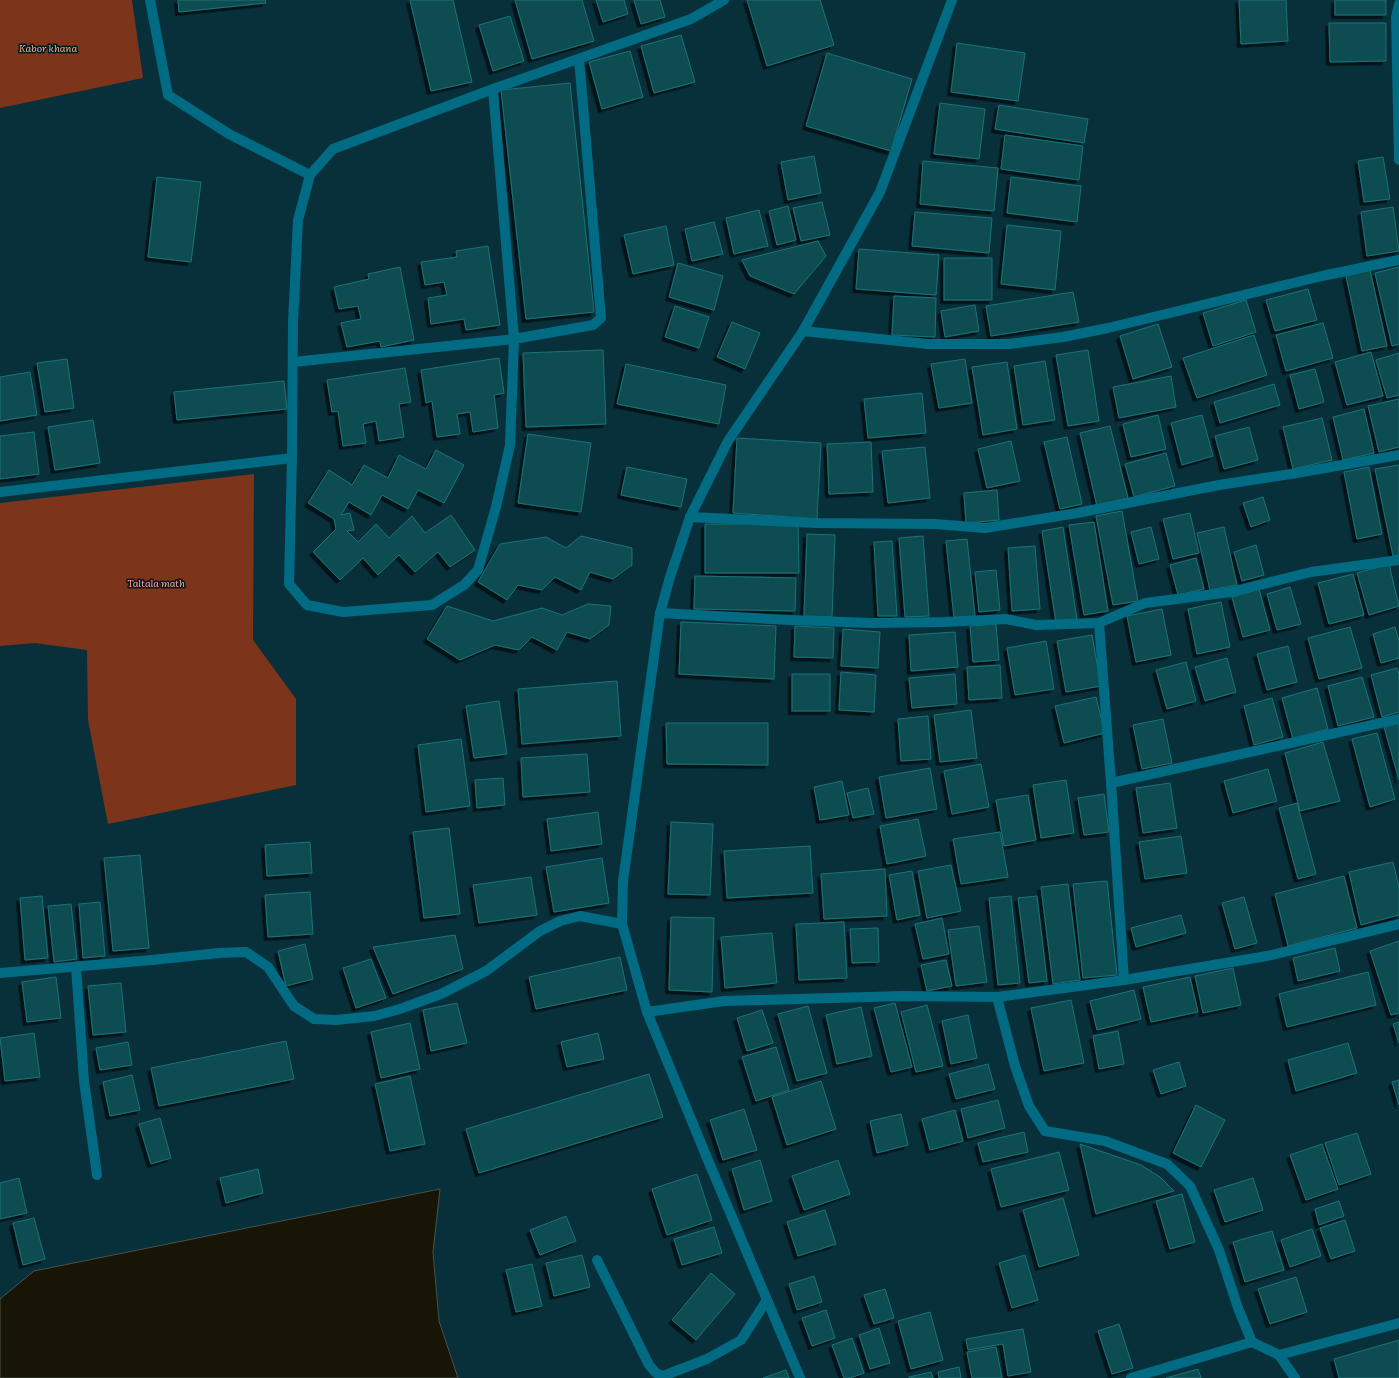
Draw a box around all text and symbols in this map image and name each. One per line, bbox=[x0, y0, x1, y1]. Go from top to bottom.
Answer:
park label: Kabor khana bbox=[19, 40, 78, 55]
park label: Taltala math bbox=[127, 575, 185, 590]

